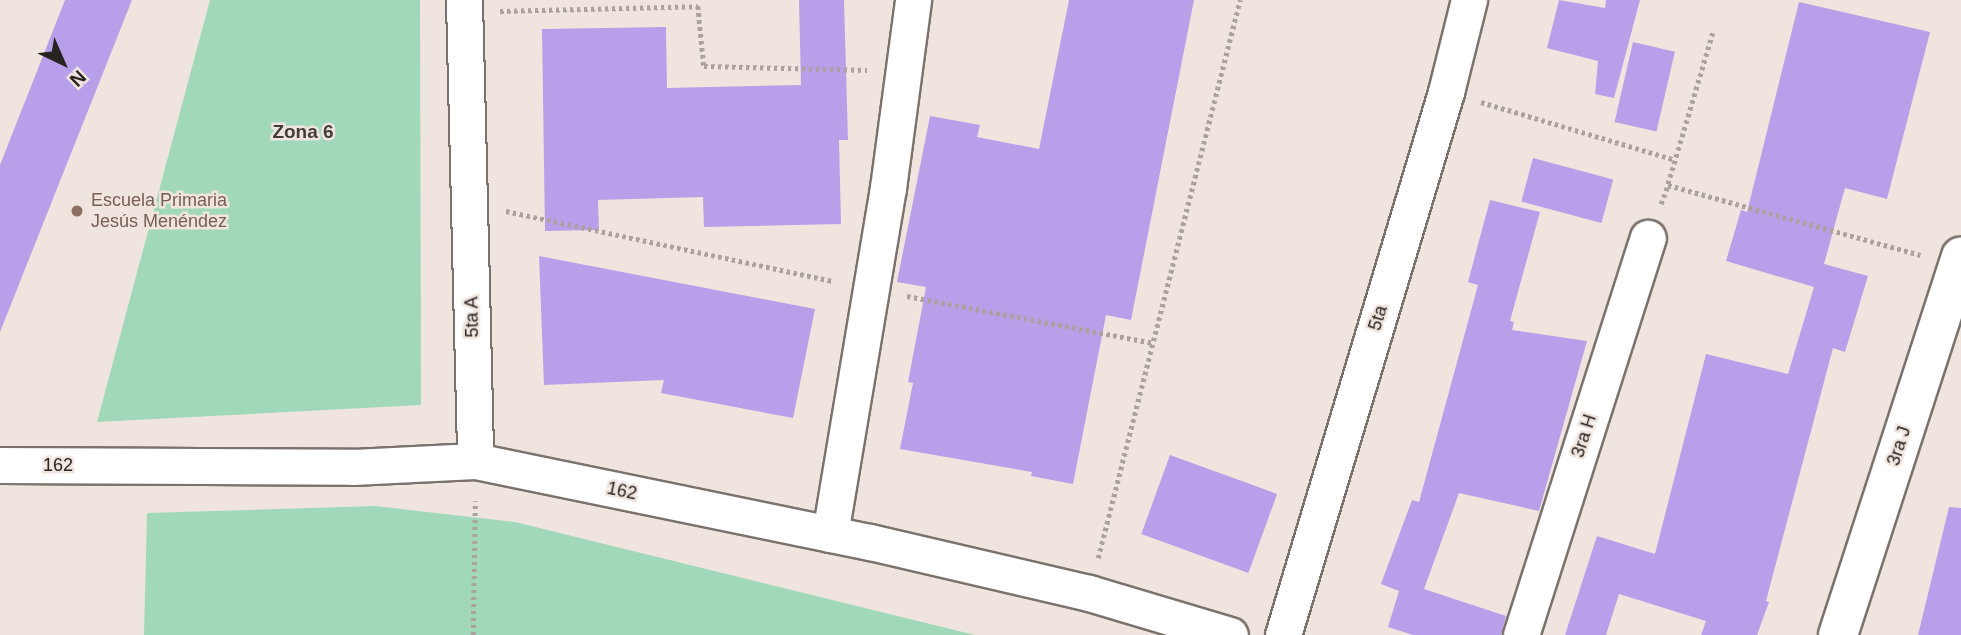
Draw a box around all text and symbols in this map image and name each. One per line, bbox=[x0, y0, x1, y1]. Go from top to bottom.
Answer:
north arrow bbox=[28, 28, 98, 98]
text: N bbox=[66, 66, 90, 91]
district label: Zona 6 bbox=[272, 121, 334, 143]
place label: Escuela Primaria Jesús Menéndez bbox=[91, 190, 227, 232]
marker: Escuela Primaria Jesús Menéndez bbox=[69, 203, 85, 219]
street label: 5ta A bbox=[461, 296, 483, 338]
street label: 5ta bbox=[1364, 303, 1392, 333]
street label: 3ra H bbox=[1567, 412, 1601, 460]
street label: 3ra J bbox=[1883, 424, 1915, 468]
street label: 162 bbox=[43, 454, 73, 476]
street label: 162 bbox=[605, 477, 639, 505]

